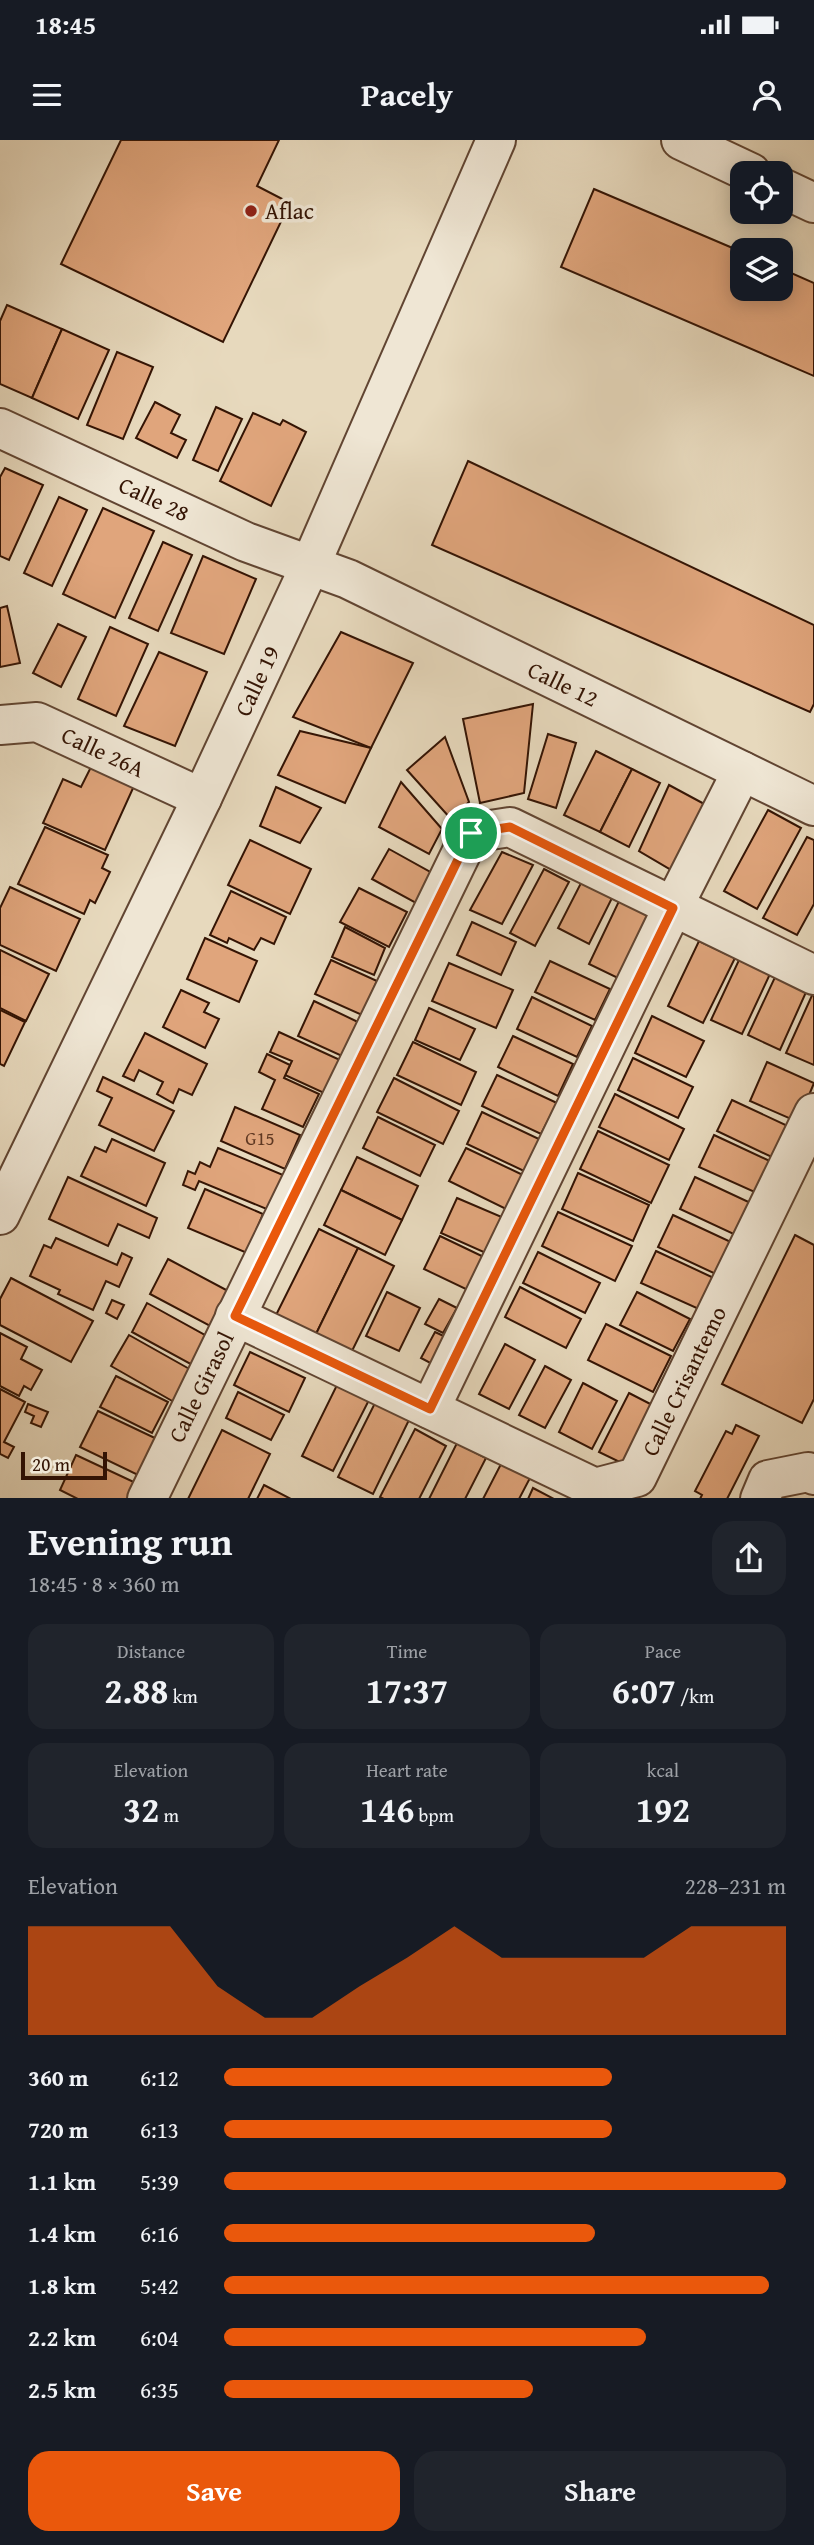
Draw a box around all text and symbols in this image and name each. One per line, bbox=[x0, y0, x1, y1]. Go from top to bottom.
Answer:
text: 18:45 bbox=[35, 5, 96, 44]
text: Pacely bbox=[361, 71, 453, 118]
icon: menu bbox=[28, 76, 66, 114]
icon: person bbox=[748, 76, 786, 114]
map controls bbox=[730, 161, 793, 301]
button: locate bbox=[730, 161, 793, 224]
place label: Aflac bbox=[265, 194, 314, 227]
marker: Aflac bbox=[243, 203, 259, 219]
button: layers bbox=[730, 238, 793, 301]
street label: Calle 28 bbox=[114, 468, 195, 529]
street label: Calle 19 bbox=[226, 640, 287, 721]
street label: Calle 12 bbox=[523, 652, 604, 715]
street label: Calle 26A bbox=[56, 718, 150, 785]
pin bbox=[441, 803, 501, 863]
icon: arrive bbox=[452, 814, 490, 852]
house number: G15 bbox=[245, 1124, 275, 1152]
street label: Calle Crisantemo bbox=[633, 1300, 734, 1461]
street label: Calle Girasol bbox=[160, 1326, 242, 1448]
scale bar bbox=[21, 1450, 107, 1481]
text: 20 m bbox=[32, 1450, 70, 1478]
text: Evening run bbox=[28, 1513, 232, 1569]
button: share bbox=[712, 1521, 786, 1595]
text: 18:45 · 8 × 360 m bbox=[28, 1567, 180, 1600]
text: Distance bbox=[117, 1637, 185, 1665]
text: Time bbox=[387, 1637, 427, 1665]
text: Pace bbox=[645, 1637, 681, 1665]
text: 2.88 bbox=[104, 1665, 168, 1716]
text: 17:37 bbox=[366, 1665, 448, 1716]
text: 6:07 bbox=[612, 1665, 676, 1716]
text: km bbox=[168, 1682, 198, 1710]
text: /km bbox=[676, 1682, 714, 1710]
text: Elevation bbox=[114, 1756, 188, 1784]
text: Heart rate bbox=[366, 1756, 448, 1784]
text: kcal bbox=[647, 1756, 679, 1784]
text: 32 bbox=[123, 1784, 159, 1835]
text: 146 bbox=[360, 1784, 414, 1835]
text: 192 bbox=[636, 1784, 690, 1835]
text: m bbox=[159, 1801, 179, 1829]
text: bpm bbox=[414, 1801, 454, 1829]
text: Elevation bbox=[28, 1869, 118, 1902]
text: 228–231 m bbox=[685, 1869, 786, 1902]
text: 360 m bbox=[28, 2061, 89, 2094]
text: 6:12 bbox=[140, 2061, 179, 2094]
text: 720 m bbox=[28, 2113, 89, 2146]
text: 6:13 bbox=[140, 2113, 179, 2146]
text: 1.1 km bbox=[28, 2165, 96, 2198]
text: 5:39 bbox=[140, 2165, 179, 2198]
text: 1.4 km bbox=[28, 2217, 96, 2250]
text: 6:16 bbox=[140, 2217, 179, 2250]
text: 1.8 km bbox=[28, 2269, 96, 2302]
text: 5:42 bbox=[140, 2269, 179, 2302]
text: 2.2 km bbox=[28, 2321, 96, 2354]
text: 6:04 bbox=[140, 2321, 179, 2354]
text: 2.5 km bbox=[28, 2373, 96, 2406]
text: 6:35 bbox=[140, 2373, 179, 2406]
button: Save bbox=[28, 2451, 400, 2531]
button: Share bbox=[414, 2451, 786, 2531]

